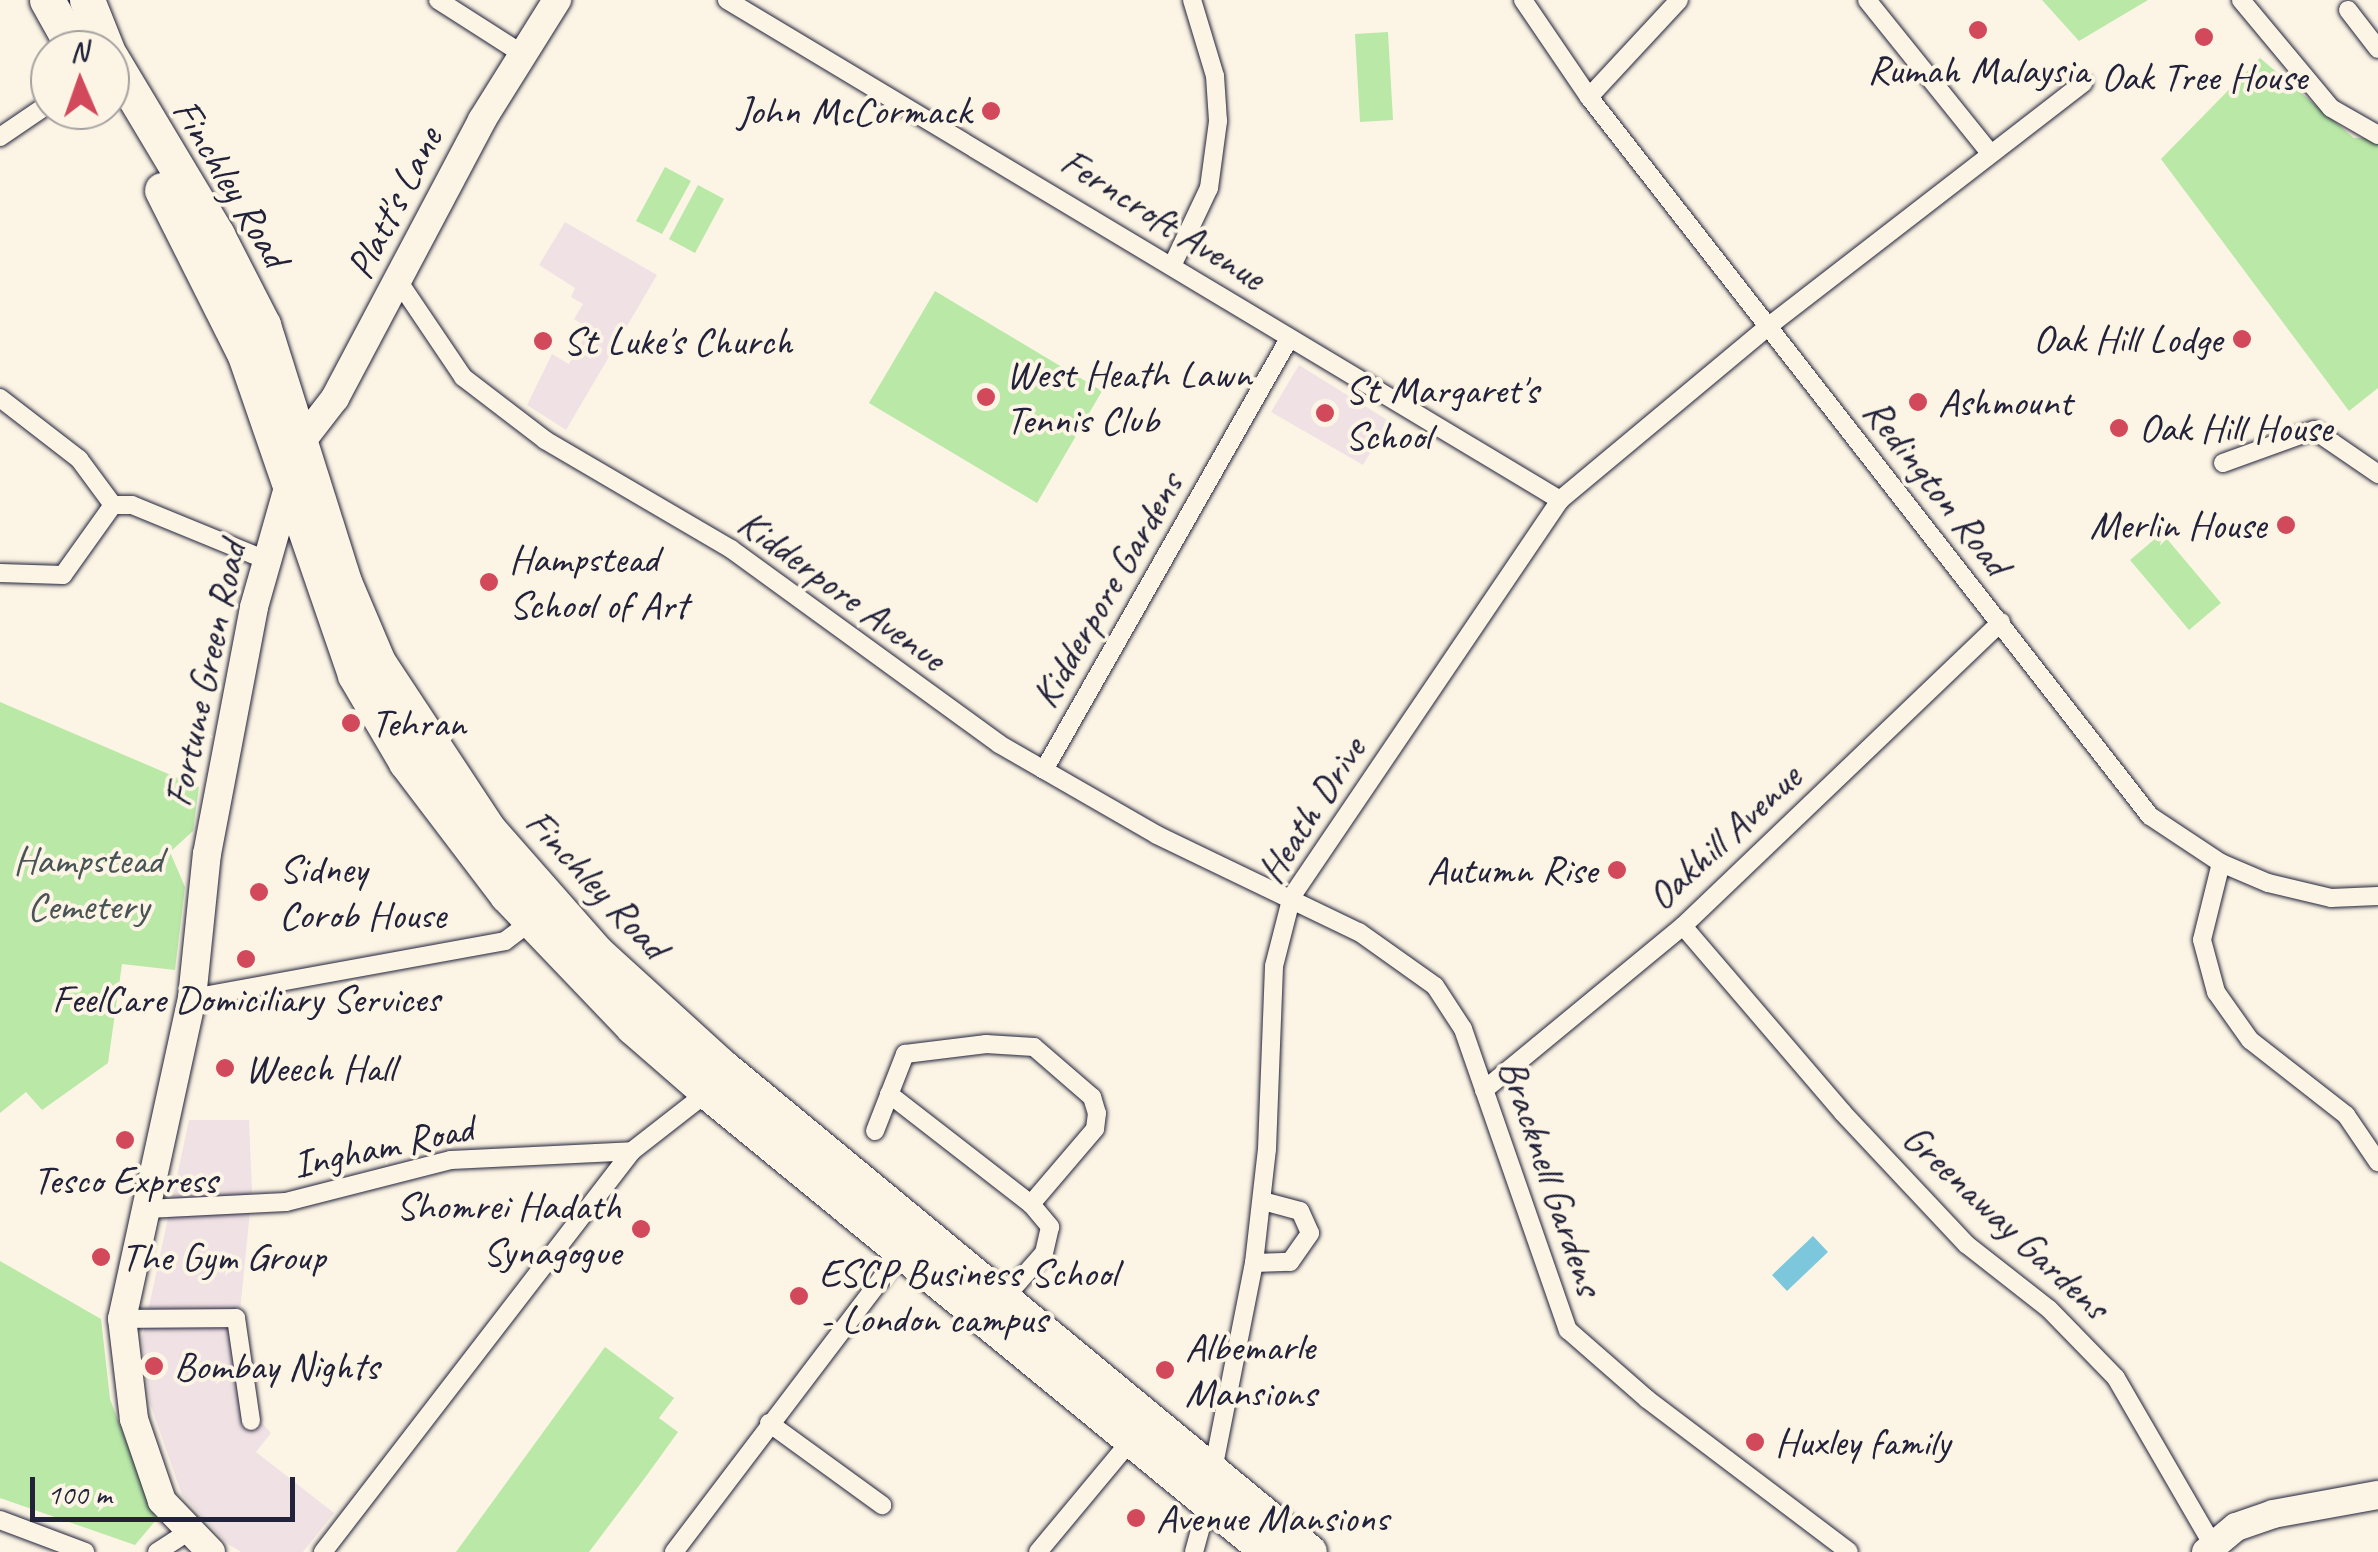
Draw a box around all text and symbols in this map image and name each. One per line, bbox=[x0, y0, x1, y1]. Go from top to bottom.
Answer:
marker: Rumah Malaysia bbox=[1967, 19, 1989, 41]
marker: Oak Tree House bbox=[2193, 26, 2215, 48]
north arrow bbox=[30, 30, 130, 130]
text: N bbox=[70, 34, 88, 69]
place label: Rumah Malaysia bbox=[1867, 46, 2089, 94]
place label: Oak Tree House bbox=[2102, 53, 2306, 101]
place label: John McCormack bbox=[741, 87, 971, 135]
street label: Finchley Road bbox=[162, 91, 300, 275]
marker: John McCormack bbox=[980, 100, 1002, 122]
street label: Platt's Lane bbox=[336, 119, 452, 287]
street label: Ferncroft Avenue bbox=[1052, 137, 1274, 301]
place label: Oak Hill Lodge bbox=[2033, 315, 2222, 363]
place label: St Luke's Church bbox=[563, 317, 793, 365]
marker: Oak Hill Lodge bbox=[2231, 328, 2253, 350]
marker: St Luke's Church bbox=[532, 330, 554, 352]
place label: West Heath Lawn Tennis Club bbox=[1006, 350, 1250, 444]
place label: St Margaret's School bbox=[1345, 366, 1538, 460]
place label: Ashmount bbox=[1938, 378, 2072, 426]
marker: West Heath Lawn Tennis Club bbox=[975, 386, 997, 408]
street label: Redington Road bbox=[1853, 389, 2021, 585]
marker: Ashmount bbox=[1907, 391, 1929, 413]
marker: St Margaret's School bbox=[1314, 402, 1336, 424]
place label: Oak Hill House bbox=[2139, 404, 2332, 452]
marker: Oak Hill House bbox=[2108, 417, 2130, 439]
street label: Kidderpore Gardens bbox=[1020, 463, 1194, 717]
street label: Kidderpore Avenue bbox=[729, 499, 955, 681]
place label: Merlin House bbox=[2090, 501, 2266, 549]
marker: Merlin House bbox=[2275, 514, 2297, 536]
place label: Hampstead School of Art bbox=[509, 535, 687, 629]
street label: Fortune Green Road bbox=[154, 537, 256, 811]
marker: Hampstead School of Art bbox=[478, 571, 500, 593]
place label: Tehran bbox=[371, 699, 466, 747]
marker: Tehran bbox=[340, 712, 362, 734]
street label: Heath Drive bbox=[1246, 728, 1376, 892]
street label: Oakhill Avenue bbox=[1637, 754, 1811, 920]
street label: Finchley Road bbox=[516, 800, 678, 968]
park label: Hampstead Cemetery bbox=[13, 836, 163, 930]
place label: Sidney Corob House bbox=[279, 845, 446, 939]
place label: Autumn Rise bbox=[1427, 846, 1597, 894]
marker: Autumn Rise bbox=[1606, 859, 1628, 881]
marker: Sidney Corob House bbox=[248, 881, 270, 903]
marker: FeelCare Domiciliary Services bbox=[235, 948, 257, 970]
place label: FeelCare Domiciliary Services bbox=[52, 975, 440, 1023]
place label: Weech Hall bbox=[245, 1044, 396, 1092]
street label: Bracknell Gardens bbox=[1488, 1052, 1614, 1302]
marker: Weech Hall bbox=[214, 1057, 236, 1079]
street label: Ingham Road bbox=[289, 1104, 477, 1188]
street label: Greenaway Gardens bbox=[1892, 1114, 2120, 1330]
marker: Tesco Express bbox=[114, 1129, 136, 1151]
place label: Tesco Express bbox=[33, 1156, 217, 1204]
place label: Shomrei Hadath Synagogue bbox=[396, 1182, 621, 1276]
marker: Shomrei Hadath Synagogue bbox=[630, 1218, 652, 1240]
place label: The Gym Group bbox=[121, 1233, 327, 1281]
marker: The Gym Group bbox=[90, 1246, 112, 1268]
place label: ESCP Business School - London campus bbox=[819, 1249, 1117, 1343]
marker: ESCP Business School - London campus bbox=[788, 1285, 810, 1307]
place label: Albemarle Mansions bbox=[1185, 1323, 1316, 1417]
place label: Bombay Nights bbox=[174, 1342, 380, 1390]
marker: Bombay Nights bbox=[143, 1355, 165, 1377]
marker: Albemarle Mansions bbox=[1154, 1359, 1176, 1381]
place label: Huxley family bbox=[1775, 1418, 1951, 1466]
marker: Huxley family bbox=[1744, 1431, 1766, 1453]
scale bar bbox=[35, 1457, 300, 1519]
text: 100 m bbox=[47, 1475, 112, 1513]
place label: Avenue Mansions bbox=[1156, 1494, 1389, 1542]
marker: Avenue Mansions bbox=[1125, 1507, 1147, 1529]

